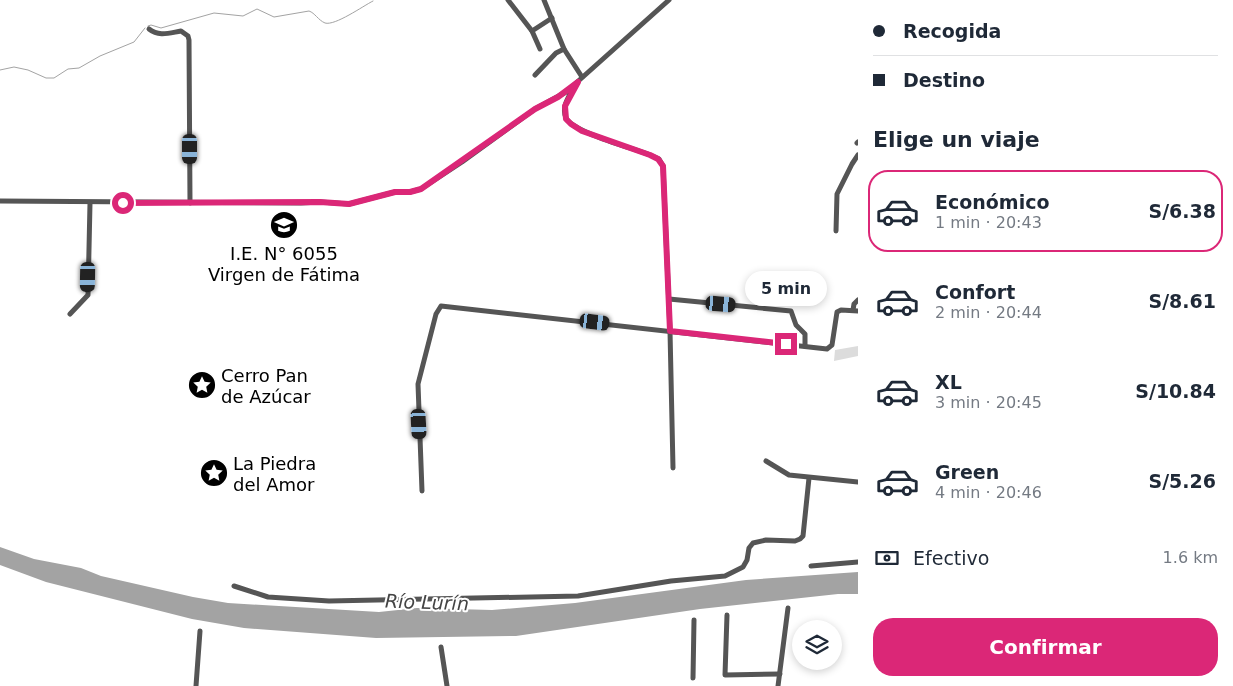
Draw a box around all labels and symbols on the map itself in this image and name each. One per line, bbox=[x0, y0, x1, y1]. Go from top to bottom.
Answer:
car bbox=[182, 134, 197, 164]
route start bbox=[112, 192, 134, 214]
school or university icon: I.E. N° 6055 Virgen de Fátima bbox=[269, 210, 299, 240]
place label: I.E. N° 6055 Virgen de Fátima bbox=[208, 243, 360, 285]
car bbox=[80, 262, 95, 292]
callout: 5 min bbox=[745, 272, 827, 306]
car bbox=[705, 295, 736, 313]
car bbox=[579, 313, 610, 331]
route end bbox=[775, 333, 797, 355]
place label: Cerro Pan de Azúcar bbox=[221, 365, 311, 407]
place icon: Cerro Pan de Azúcar bbox=[187, 370, 217, 400]
car bbox=[410, 409, 427, 439]
place label: La Piedra del Amor bbox=[233, 453, 316, 495]
place icon: La Piedra del Amor bbox=[199, 458, 229, 488]
water label: Río Lurín bbox=[385, 590, 469, 614]

